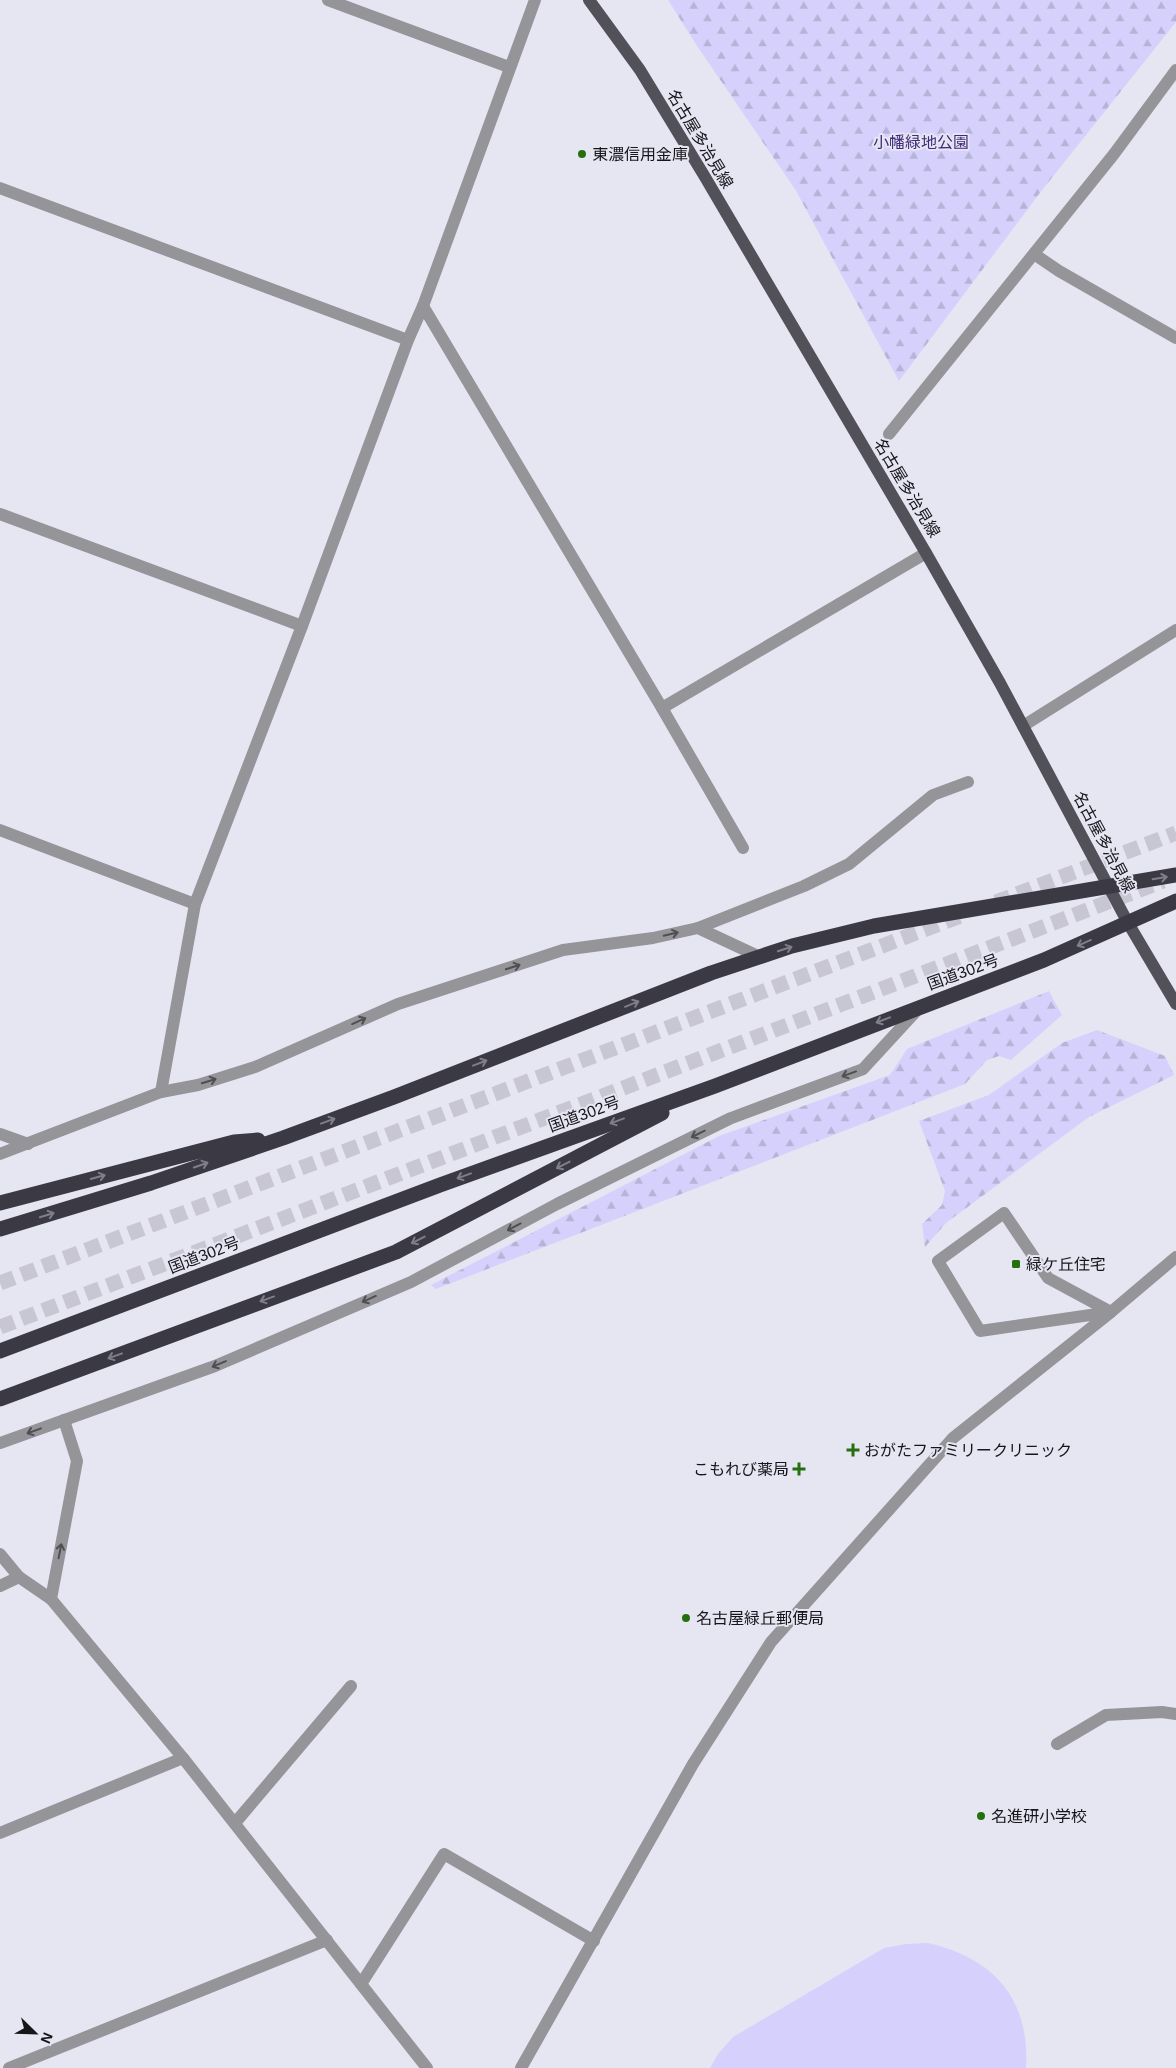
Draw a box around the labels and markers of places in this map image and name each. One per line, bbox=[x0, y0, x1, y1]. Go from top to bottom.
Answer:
place label: 東濃信用金庫 bbox=[592, 146, 688, 163]
marker: 東濃信用金庫 bbox=[576, 148, 588, 160]
place label: 緑ケ丘住宅 bbox=[1026, 1256, 1106, 1273]
marker: 緑ケ丘住宅 bbox=[1010, 1258, 1022, 1270]
place label: おがたファミリークリニック bbox=[864, 1442, 1072, 1459]
marker: おがたファミリークリニック bbox=[846, 1443, 860, 1457]
place label: こもれび薬局 bbox=[693, 1461, 789, 1478]
marker: こもれび薬局 bbox=[793, 1463, 805, 1475]
place label: 名古屋緑丘郵便局 bbox=[696, 1610, 824, 1627]
marker: 名古屋緑丘郵便局 bbox=[680, 1612, 692, 1624]
place label: 名進研小学校 bbox=[991, 1808, 1087, 1825]
marker: 名進研小学校 bbox=[975, 1810, 987, 1822]

